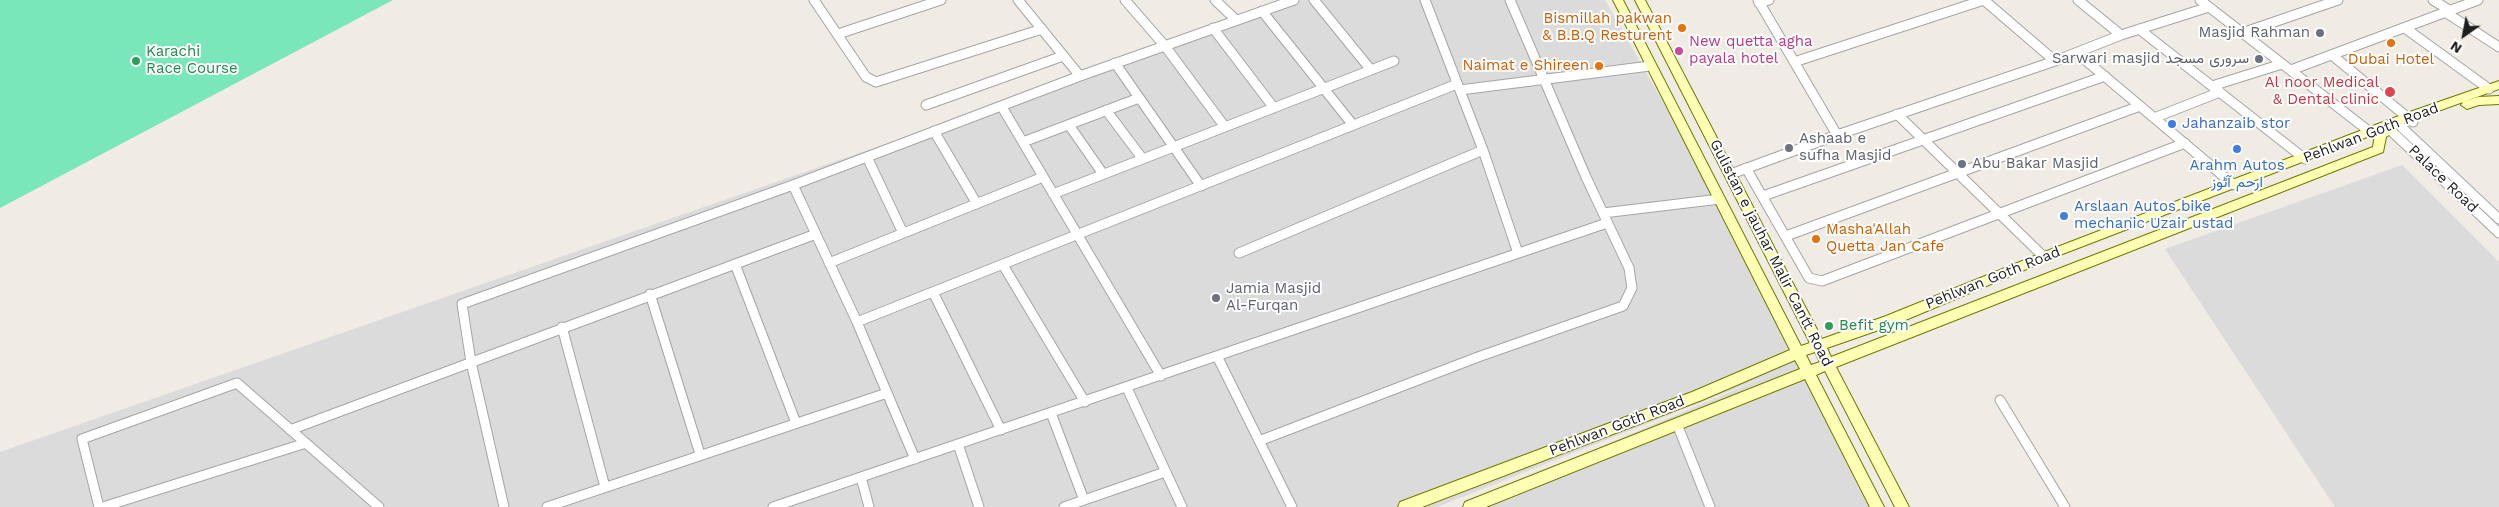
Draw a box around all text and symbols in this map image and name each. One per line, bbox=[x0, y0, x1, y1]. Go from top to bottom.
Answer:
place label: Bismillah pakwan & B.B.Q Resturent bbox=[1542, 10, 1672, 45]
north arrow bbox=[2439, 10, 2489, 60]
marker: Bismillah pakwan & B.B.Q Resturent bbox=[1676, 22, 1688, 34]
place label: Masjid Rahman bbox=[2199, 24, 2310, 42]
marker: Masjid Rahman bbox=[2314, 27, 2326, 39]
place label: New quetta agha payala hotel bbox=[1689, 33, 1813, 68]
marker: Dubai Hotel bbox=[2385, 37, 2397, 49]
text: N bbox=[2447, 38, 2465, 57]
place label: Karachi Race Course bbox=[146, 43, 238, 78]
marker: New quetta agha payala hotel bbox=[1673, 45, 1685, 57]
place label: Sarwari masjid سروری مسجد bbox=[2052, 50, 2249, 68]
place label: Dubai Hotel bbox=[2348, 51, 2434, 69]
marker: Sarwari masjid سروری مسجد bbox=[2253, 53, 2265, 65]
marker: Karachi Race Course bbox=[130, 55, 142, 67]
place label: Naimat e Shireen bbox=[1463, 57, 1589, 75]
marker: Naimat e Shireen bbox=[1593, 60, 1605, 72]
place label: Al noor Medical & Dental clinic bbox=[2265, 74, 2379, 109]
marker: Al noor Medical & Dental clinic bbox=[2383, 85, 2397, 99]
street label: Pehlwan Goth Road bbox=[2301, 99, 2441, 167]
place label: Jahanzaib stor bbox=[2182, 115, 2290, 133]
marker: Jahanzaib stor bbox=[2166, 118, 2178, 130]
place label: Ashaab e sufha Masjid bbox=[1799, 130, 1891, 165]
street label: Gulistan e jauhar Malir Cantt Road bbox=[1706, 136, 1836, 370]
street label: Palace Road bbox=[2405, 141, 2481, 217]
marker: Ashaab e sufha Masjid bbox=[1783, 142, 1795, 154]
marker: Arahm Autos ارحم آٹوز bbox=[2231, 143, 2243, 155]
place label: Abu Bakar Masjid bbox=[1972, 155, 2099, 173]
place label: Arahm Autos ارحم آٹوز bbox=[2189, 157, 2285, 192]
marker: Abu Bakar Masjid bbox=[1956, 158, 1968, 170]
place label: Arslaan Autos bike mechanic Uzair ustad bbox=[2074, 198, 2233, 233]
marker: Arslaan Autos bike mechanic Uzair ustad bbox=[2058, 210, 2070, 222]
place label: Masha'Allah Quetta Jan Cafe bbox=[1826, 221, 1944, 256]
marker: Masha'Allah Quetta Jan Cafe bbox=[1810, 233, 1822, 245]
street label: Pehlwan Goth Road bbox=[1923, 243, 2063, 313]
place label: Jamia Masjid Al-Furqan bbox=[1226, 280, 1321, 315]
marker: Jamia Masjid Al-Furqan bbox=[1210, 292, 1222, 304]
place label: Befit gym bbox=[1839, 317, 1909, 335]
marker: Befit gym bbox=[1823, 320, 1835, 332]
street label: Pehlwan Goth Road bbox=[1547, 392, 1687, 460]

